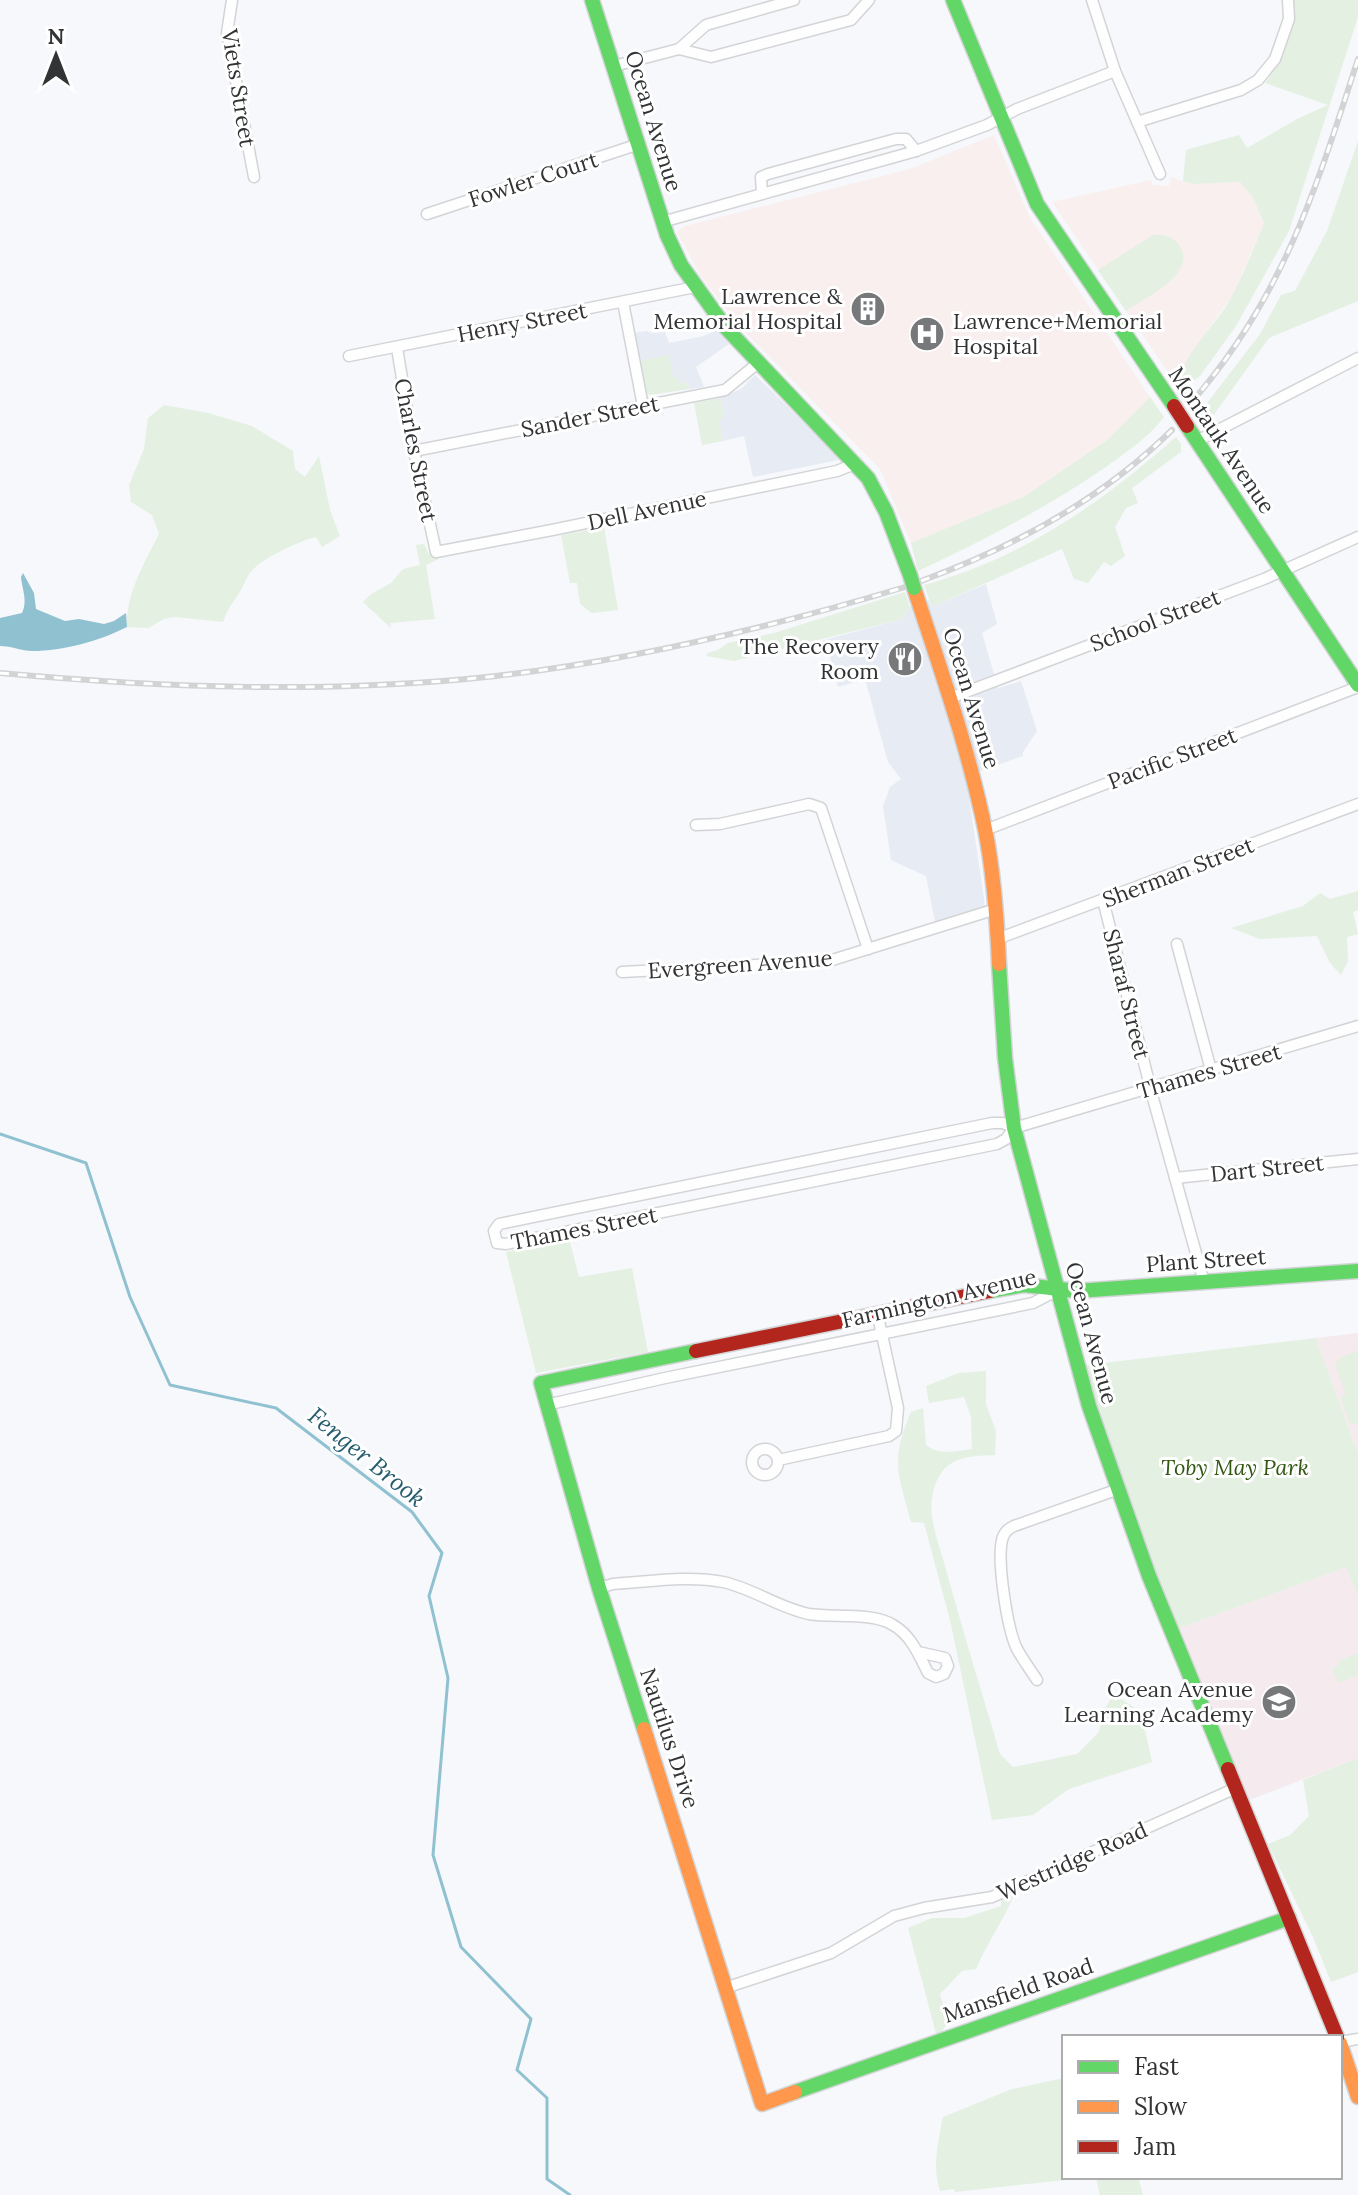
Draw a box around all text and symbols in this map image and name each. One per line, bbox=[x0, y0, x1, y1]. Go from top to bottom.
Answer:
north arrow bbox=[16, 16, 96, 96]
text: N bbox=[47, 22, 65, 50]
street label: Viets Street bbox=[216, 26, 262, 149]
street label: Ocean Avenue bbox=[619, 47, 689, 195]
street label: Fowler Court bbox=[465, 145, 602, 213]
place label: Lawrence & Memorial Hospital bbox=[653, 282, 843, 335]
building icon: Lawrence & Memorial Hospital bbox=[849, 290, 887, 328]
street label: Henry Street bbox=[455, 296, 590, 348]
place label: Lawrence+Memorial Hospital bbox=[953, 307, 1162, 360]
hospital icon: Lawrence+Memorial Hospital bbox=[908, 315, 946, 353]
street label: Montauk Avenue bbox=[1163, 361, 1282, 519]
street label: Charles Street bbox=[388, 376, 444, 525]
street label: Sander Street bbox=[519, 389, 662, 443]
street label: Dell Avenue bbox=[585, 484, 709, 536]
street label: School Street bbox=[1086, 582, 1225, 658]
street label: Ocean Avenue bbox=[937, 624, 1007, 772]
place label: The Recovery Room bbox=[740, 632, 879, 685]
restaurant icon: The Recovery Room bbox=[886, 640, 924, 678]
street label: Pacific Street bbox=[1104, 720, 1241, 795]
street label: Sherman Street bbox=[1098, 830, 1258, 914]
street label: Sharaf Street bbox=[1097, 926, 1157, 1063]
street label: Evergreen Avenue bbox=[647, 944, 833, 984]
street label: Thames Street bbox=[1134, 1037, 1285, 1105]
street label: Dart Street bbox=[1209, 1148, 1326, 1188]
street label: Thames Street bbox=[508, 1200, 660, 1256]
street label: Plant Street bbox=[1145, 1242, 1267, 1278]
street label: Ocean Avenue bbox=[1060, 1259, 1124, 1407]
street label: Farmington Avenue bbox=[839, 1262, 1039, 1334]
water label: Fenger Brook bbox=[302, 1400, 432, 1514]
park label: Toby May Park bbox=[1161, 1453, 1309, 1481]
street label: Nautilus Drive bbox=[634, 1664, 706, 1812]
place label: Ocean Avenue Learning Academy bbox=[1064, 1675, 1253, 1728]
school or university icon: Ocean Avenue Learning Academy bbox=[1260, 1683, 1298, 1721]
street label: Westridge Road bbox=[993, 1815, 1151, 1907]
street label: Mansfield Road bbox=[939, 1951, 1097, 2029]
legend bbox=[1062, 2035, 1342, 2179]
text: Fast bbox=[1134, 2051, 1180, 2082]
text: Slow bbox=[1134, 2091, 1188, 2122]
text: Jam bbox=[1133, 2131, 1176, 2162]

